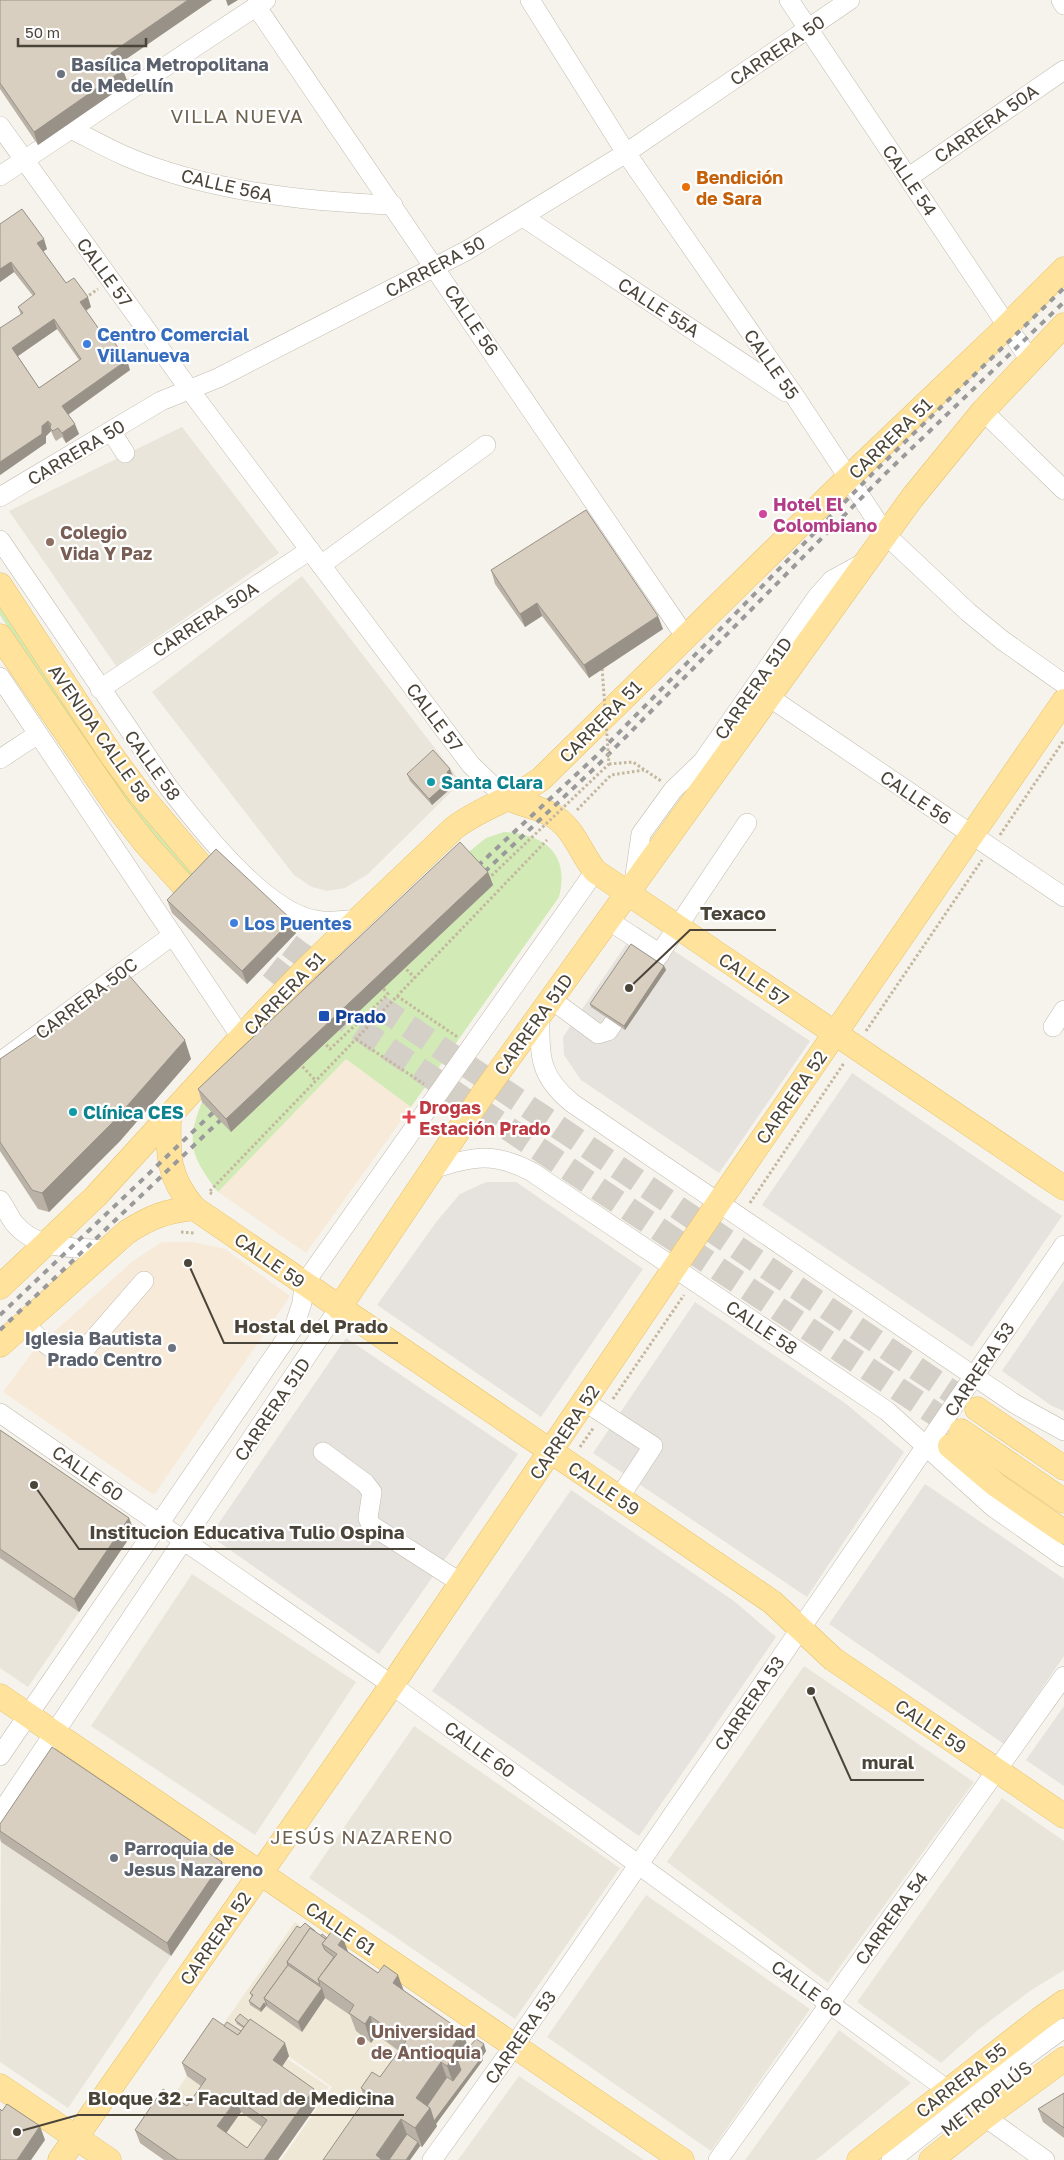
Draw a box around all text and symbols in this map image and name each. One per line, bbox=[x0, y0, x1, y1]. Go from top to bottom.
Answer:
street label: CARRERA 50 bbox=[725, 10, 829, 90]
scale bar bbox=[18, 15, 145, 47]
text: 50 m bbox=[25, 23, 60, 41]
place label: Basílica Metropolitana de Medellín bbox=[71, 53, 269, 96]
marker: Basílica Metropolitana de Medellín bbox=[55, 68, 67, 80]
street label: CARRERA 50A bbox=[930, 79, 1042, 167]
district label: VILLA NUEVA bbox=[170, 104, 304, 127]
street label: CALLE 54 bbox=[878, 140, 942, 220]
street label: CALLE 56A bbox=[179, 164, 275, 206]
place label: Bendición de Sara bbox=[696, 166, 783, 209]
marker: Bendición de Sara bbox=[680, 181, 692, 193]
street label: CARRERA 50 bbox=[381, 231, 489, 301]
street label: CALLE 57 bbox=[73, 233, 137, 311]
street label: CALLE 55A bbox=[614, 272, 704, 342]
street label: CALLE 56 bbox=[440, 280, 504, 360]
place label: Centro Comercial Villanueva bbox=[97, 323, 249, 366]
street label: CALLE 55 bbox=[740, 325, 804, 403]
marker: Centro Comercial Villanueva bbox=[81, 338, 93, 350]
street label: CARRERA 51 bbox=[844, 393, 936, 483]
street label: CARRERA 50 bbox=[23, 414, 129, 490]
place label: Hotel El Colombiano bbox=[773, 493, 877, 536]
marker: Hotel El Colombiano bbox=[757, 508, 769, 520]
place label: Colegio Vida Y Paz bbox=[60, 521, 152, 564]
marker: Colegio Vida Y Paz bbox=[44, 536, 56, 548]
street label: CARRERA 50A bbox=[148, 577, 262, 661]
street label: CARRERA 51D bbox=[710, 633, 796, 743]
street label: AVENIDA CALLE 58 bbox=[44, 660, 156, 806]
street label: CARRERA 51 bbox=[554, 675, 646, 767]
street label: CALLE 57 bbox=[402, 678, 468, 756]
street label: CALLE 58 bbox=[120, 726, 186, 804]
street label: CALLE 56 bbox=[876, 765, 956, 829]
place label: Santa Clara bbox=[441, 771, 543, 793]
marker: Santa Clara bbox=[425, 776, 437, 788]
callout: Texaco bbox=[690, 896, 776, 930]
text: Texaco bbox=[700, 901, 766, 924]
place label: Los Puentes bbox=[244, 912, 352, 934]
marker: Los Puentes bbox=[228, 917, 240, 929]
street label: CARRERA 51 bbox=[239, 947, 329, 1039]
street label: CALLE 57 bbox=[715, 948, 793, 1010]
street label: CARRERA 50C bbox=[31, 952, 141, 1044]
street label: CARRERA 51D bbox=[489, 969, 577, 1079]
place label: Prado bbox=[335, 1005, 386, 1027]
marker: Prado bbox=[317, 1009, 331, 1023]
street label: CARRERA 52 bbox=[751, 1046, 831, 1148]
place label: Drogas Estación Prado bbox=[419, 1096, 551, 1139]
place label: Clínica CES bbox=[83, 1101, 184, 1123]
marker: Clínica CES bbox=[67, 1106, 79, 1118]
marker: Drogas Estación Prado bbox=[403, 1111, 415, 1123]
street label: CALLE 59 bbox=[230, 1228, 310, 1292]
street label: CALLE 58 bbox=[722, 1295, 802, 1359]
callout: Hostal del Prado bbox=[224, 1309, 398, 1343]
text: Hostal del Prado bbox=[234, 1314, 388, 1337]
street label: CARRERA 53 bbox=[939, 1318, 1019, 1420]
place label: Iglesia Bautista Prado Centro bbox=[25, 1327, 162, 1370]
marker: Iglesia Bautista Prado Centro bbox=[166, 1342, 178, 1354]
street label: CARRERA 51D bbox=[229, 1353, 315, 1465]
street label: CARRERA 52 bbox=[524, 1381, 604, 1483]
street label: CALLE 60 bbox=[48, 1440, 128, 1506]
street label: CALLE 59 bbox=[564, 1456, 644, 1520]
callout: Institucion Educativa Tulio Ospina bbox=[79, 1515, 415, 1549]
text: Institucion Educativa Tulio Ospina bbox=[89, 1520, 405, 1543]
street label: CARRERA 53 bbox=[709, 1652, 789, 1754]
street label: CALLE 59 bbox=[891, 1694, 971, 1758]
street label: CALLE 60 bbox=[440, 1716, 520, 1782]
callout: mural bbox=[851, 1746, 924, 1780]
text: mural bbox=[862, 1750, 914, 1773]
district label: JESÚS NAZARENO bbox=[270, 1825, 454, 1848]
place label: Parroquia de Jesus Nazareno bbox=[124, 1837, 263, 1880]
marker: Parroquia de Jesus Nazareno bbox=[108, 1852, 120, 1864]
street label: CARRERA 54 bbox=[850, 1867, 932, 1969]
street label: CARRERA 52 bbox=[175, 1887, 255, 1989]
street label: CALLE 61 bbox=[302, 1897, 380, 1960]
street label: CALLE 60 bbox=[767, 1955, 847, 2021]
street label: CARRERA 53 bbox=[480, 1986, 560, 2088]
place label: Universidad de Antioquia bbox=[371, 2020, 481, 2063]
marker: Universidad de Antioquia bbox=[355, 2035, 367, 2047]
street label: CARRERA 55 bbox=[911, 2038, 1011, 2122]
street label: METROPLÚS bbox=[936, 2056, 1036, 2140]
callout: Bloque 32 - Facultad de Medicina bbox=[78, 2081, 404, 2115]
text: Bloque 32 - Facultad de Medicina bbox=[88, 2086, 394, 2109]

